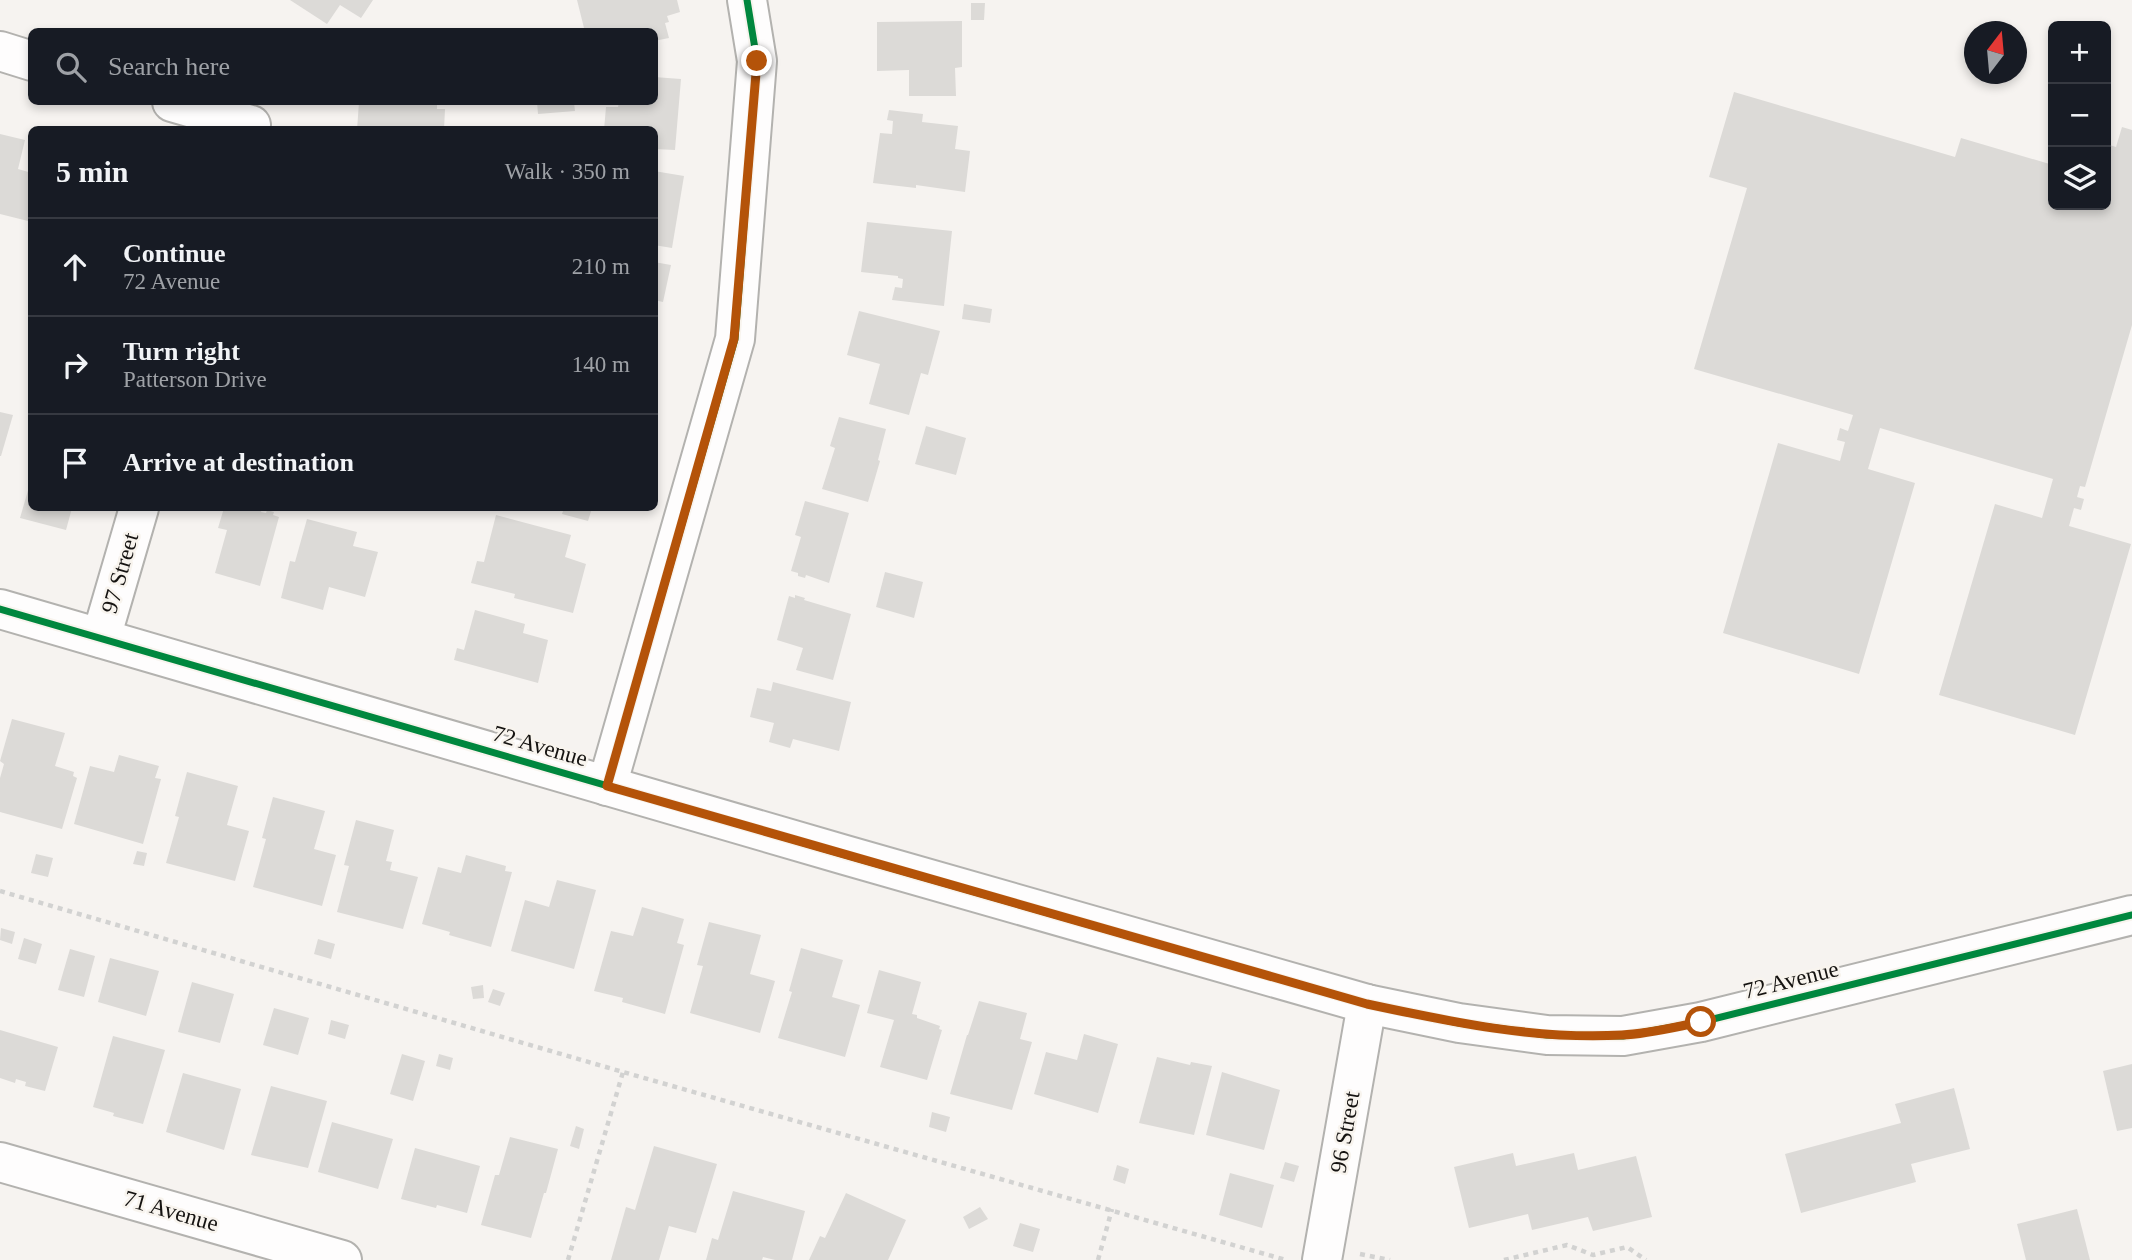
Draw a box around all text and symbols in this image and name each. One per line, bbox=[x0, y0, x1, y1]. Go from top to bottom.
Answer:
north arrow bbox=[1964, 21, 2027, 84]
map controls bbox=[2048, 21, 2111, 210]
button: + bbox=[2048, 21, 2111, 84]
search box bbox=[28, 28, 658, 105]
route end bbox=[741, 45, 772, 76]
icon: search bbox=[52, 48, 90, 86]
text: Search here bbox=[108, 52, 230, 81]
button: − bbox=[2048, 84, 2111, 147]
button: layers bbox=[2048, 147, 2111, 210]
text: 5 min bbox=[56, 155, 129, 188]
text: Walk · 350 m bbox=[505, 159, 630, 184]
text: Continue bbox=[123, 239, 226, 268]
icon: ahead bbox=[56, 248, 94, 286]
text: 210 m bbox=[572, 254, 630, 279]
text: 72 Avenue bbox=[123, 269, 220, 294]
text: Turn right bbox=[123, 337, 240, 366]
icon: right bbox=[56, 346, 94, 384]
text: 140 m bbox=[572, 352, 630, 377]
text: Patterson Drive bbox=[123, 367, 267, 392]
icon: arrive bbox=[56, 444, 94, 482]
text: Arrive at destination bbox=[123, 448, 354, 477]
street label: 97 Street bbox=[97, 529, 144, 616]
street label: 72 Avenue bbox=[490, 721, 590, 771]
street label: 72 Avenue bbox=[1741, 956, 1841, 1004]
route start bbox=[1685, 1006, 1716, 1037]
street label: 96 Street bbox=[1326, 1089, 1365, 1175]
street label: 71 Avenue bbox=[121, 1186, 221, 1236]

